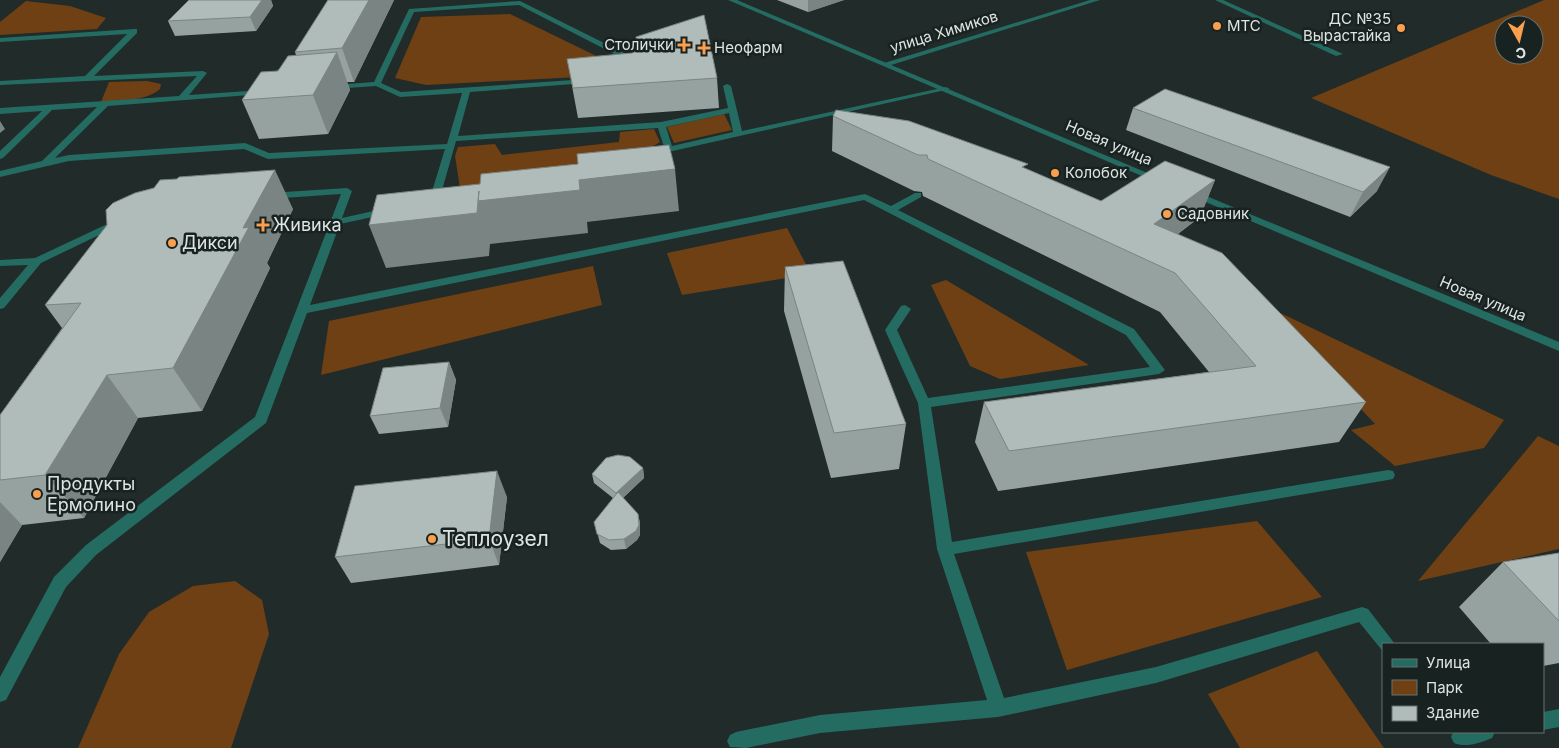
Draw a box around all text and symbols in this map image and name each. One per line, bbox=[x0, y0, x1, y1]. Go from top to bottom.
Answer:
street label: улица Химиков bbox=[888, 6, 1000, 57]
place label: ДС №35 Вырастайка bbox=[1303, 9, 1391, 45]
north arrow bbox=[1494, 15, 1544, 65]
place label: МТС bbox=[1227, 16, 1261, 35]
marker: МТС bbox=[1211, 20, 1223, 32]
marker: ДС №35 Вырастайка bbox=[1395, 22, 1407, 34]
place label: Столички bbox=[604, 35, 674, 54]
place label: Неофарм bbox=[714, 38, 783, 57]
marker: Столички bbox=[678, 39, 690, 51]
marker: Неофарм bbox=[698, 42, 710, 54]
text: С bbox=[1515, 44, 1527, 63]
street label: Новая улица bbox=[1063, 116, 1155, 169]
place label: Колобок bbox=[1065, 163, 1127, 182]
marker: Колобок bbox=[1049, 167, 1061, 179]
place label: Садовник bbox=[1177, 204, 1249, 223]
marker: Садовник bbox=[1161, 208, 1173, 220]
place label: Живика bbox=[273, 214, 342, 235]
marker: Живика bbox=[257, 219, 269, 231]
place label: Дикси bbox=[182, 232, 238, 253]
marker: Дикси bbox=[166, 237, 178, 249]
street label: Новая улица bbox=[1437, 272, 1529, 325]
place label: Продукты Ермолино bbox=[47, 473, 136, 515]
marker: Продукты Ермолино bbox=[31, 488, 43, 500]
place label: Теплоузел bbox=[442, 526, 549, 551]
marker: Теплоузел bbox=[426, 533, 438, 545]
legend bbox=[1382, 643, 1544, 733]
text: Улица bbox=[1426, 653, 1470, 672]
text: Парк bbox=[1426, 678, 1463, 697]
text: Здание bbox=[1426, 703, 1480, 722]

